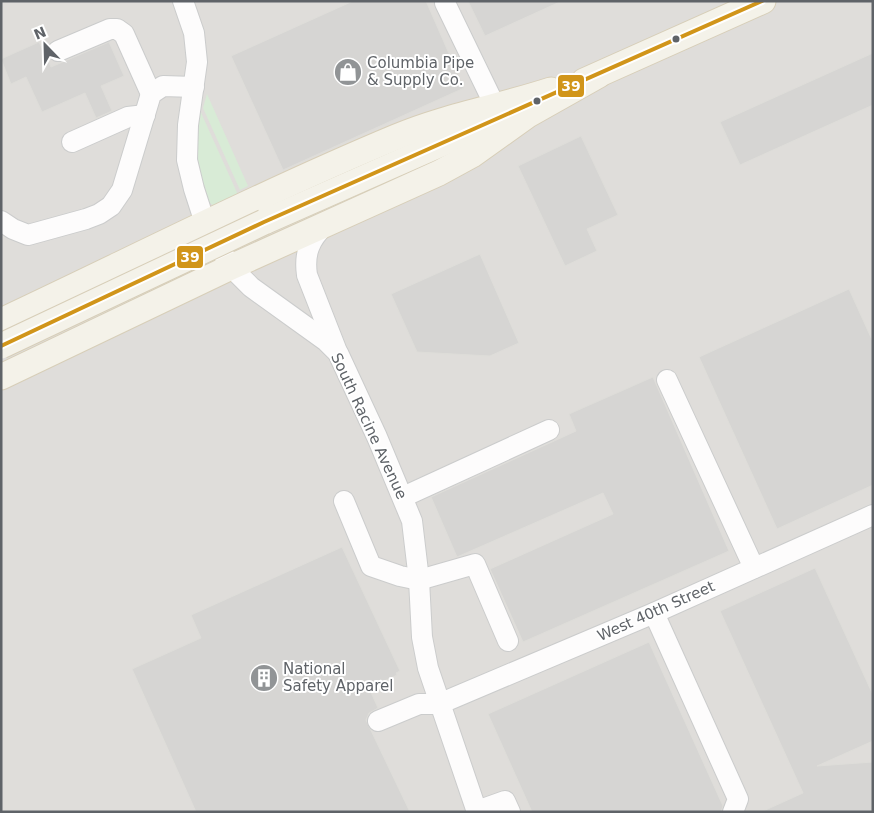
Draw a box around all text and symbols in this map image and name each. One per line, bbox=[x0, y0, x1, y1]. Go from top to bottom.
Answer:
north arrow bbox=[20, 20, 70, 70]
text: N bbox=[31, 23, 48, 43]
unlabelled marker bbox=[671, 34, 681, 44]
place label: Columbia Pipe & Supply Co. bbox=[367, 54, 474, 89]
shop icon: Columbia Pipe & Supply Co. bbox=[333, 57, 363, 87]
line badge: 39 bbox=[557, 74, 585, 98]
text: 39 bbox=[561, 78, 581, 94]
unlabelled marker bbox=[532, 96, 542, 106]
line badge: 39 bbox=[176, 245, 204, 269]
text: 39 bbox=[180, 249, 200, 265]
street label: South Racine Avenue bbox=[327, 350, 411, 502]
street label: West 40th Street bbox=[595, 577, 718, 645]
place label: National Safety Apparel bbox=[283, 660, 393, 695]
building icon: National Safety Apparel bbox=[249, 663, 279, 693]

